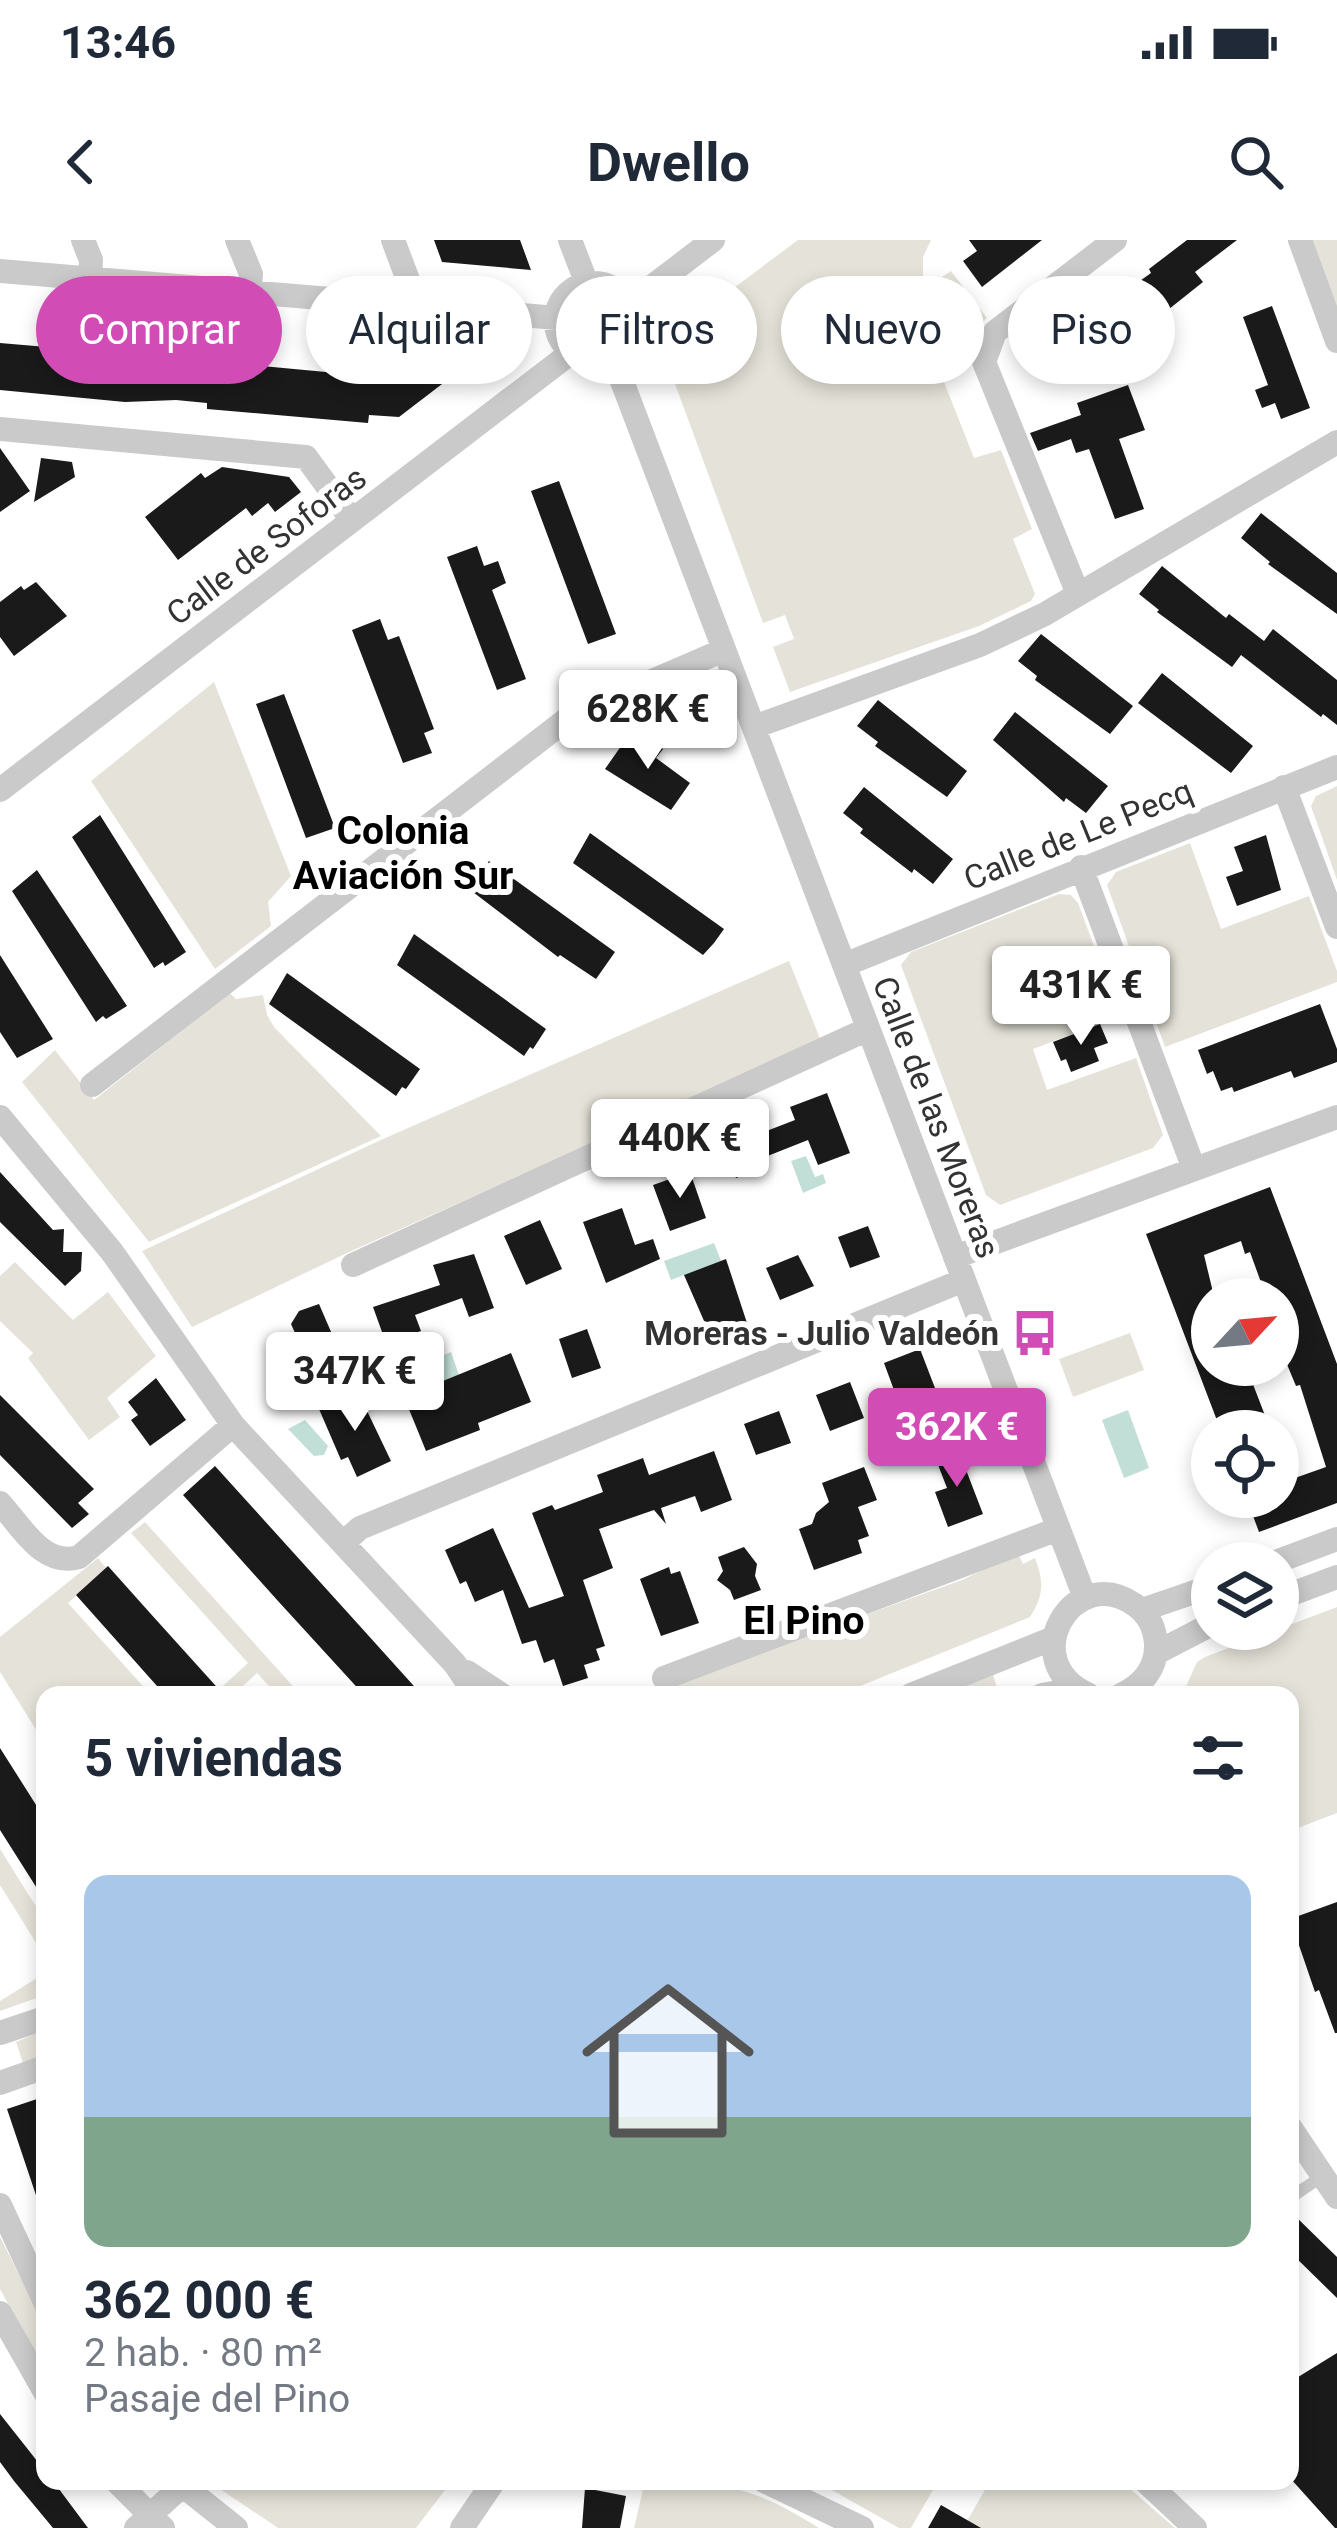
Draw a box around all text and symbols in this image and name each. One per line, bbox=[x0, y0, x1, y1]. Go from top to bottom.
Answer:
text: 13:46 bbox=[60, 16, 176, 69]
icon: back bbox=[48, 129, 114, 195]
icon: search bbox=[1223, 129, 1289, 195]
text: Dwello bbox=[587, 131, 750, 194]
chip: Comprar bbox=[36, 276, 282, 384]
chip: Alquilar bbox=[306, 276, 532, 384]
chip: Filtros bbox=[556, 276, 757, 384]
chip: Nuevo bbox=[781, 276, 984, 384]
chip: Piso bbox=[1008, 276, 1175, 384]
street label: Calle de Soforas bbox=[159, 458, 374, 633]
pin: 628K € bbox=[550, 670, 746, 772]
text: 628K € bbox=[586, 686, 710, 732]
street label: Calle de Le Pecq bbox=[958, 771, 1198, 898]
district label: Colonia Aviación Sur bbox=[293, 808, 513, 899]
pin: 431K € bbox=[983, 946, 1179, 1048]
text: 431K € bbox=[1019, 962, 1143, 1008]
street label: Calle de las Moreras bbox=[865, 971, 1008, 1263]
pin: 440K € bbox=[582, 1099, 778, 1201]
text: 440K € bbox=[618, 1115, 742, 1161]
north arrow bbox=[1191, 1278, 1299, 1386]
map controls bbox=[1191, 1278, 1299, 1650]
bus stop icon: Moreras - Julio Valdeón bbox=[1010, 1308, 1060, 1358]
place label: Moreras - Julio Valdeón bbox=[644, 1314, 999, 1353]
pin: 347K € bbox=[257, 1332, 453, 1434]
text: 347K € bbox=[293, 1348, 417, 1394]
pin: 362K € bbox=[859, 1388, 1055, 1490]
text: 362K € bbox=[895, 1404, 1019, 1450]
button: locate bbox=[1191, 1410, 1299, 1518]
button: layers bbox=[1191, 1542, 1299, 1650]
district label: El Pino bbox=[743, 1598, 865, 1644]
icon: filters bbox=[1185, 1725, 1251, 1791]
text: 5 viviendas bbox=[84, 1729, 343, 1788]
icon: home bbox=[560, 1953, 776, 2169]
text: 362 000 € bbox=[84, 2271, 314, 2330]
text: 2 hab. · 80 m² bbox=[84, 2330, 322, 2376]
text: Pasaje del Pino bbox=[84, 2376, 350, 2422]

